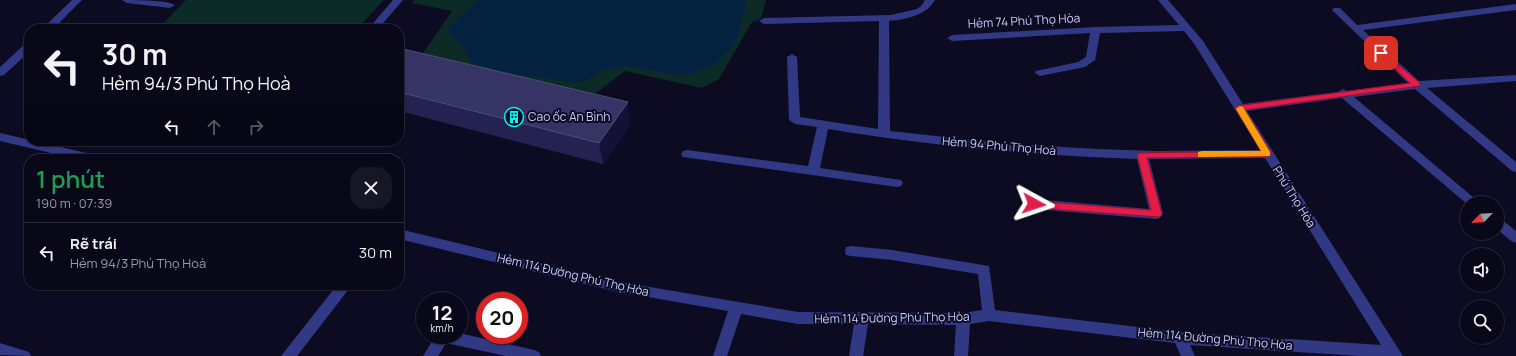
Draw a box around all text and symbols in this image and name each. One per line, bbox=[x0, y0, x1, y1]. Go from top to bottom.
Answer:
street label: Hẻm 74 Phú Thọ Hòa bbox=[967, 9, 1081, 32]
text: 30 m bbox=[102, 35, 167, 73]
pin bbox=[1364, 36, 1398, 70]
icon: left bbox=[36, 40, 88, 92]
icon: arrive bbox=[1370, 42, 1392, 64]
text: Hẻm 94/3 Phú Thọ Hoà bbox=[102, 71, 291, 95]
building icon: Cao ốc An Bình bbox=[503, 106, 525, 128]
place label: Cao ốc An Bình bbox=[528, 108, 610, 125]
icon: left bbox=[161, 116, 183, 138]
icon: ahead bbox=[203, 116, 225, 138]
icon: right bbox=[245, 116, 267, 138]
street label: Hẻm 94 Phú Thọ Hoà bbox=[941, 132, 1057, 159]
text: 1 phút bbox=[36, 162, 105, 195]
street label: Phú Thọ Hòa bbox=[1269, 163, 1320, 231]
button: close bbox=[350, 167, 392, 209]
position arrow bbox=[1013, 183, 1055, 225]
text: 190 m · 07:39 bbox=[36, 194, 112, 212]
north arrow bbox=[1460, 196, 1504, 240]
map controls bbox=[1460, 196, 1504, 344]
text: Rẽ trái bbox=[70, 233, 117, 254]
icon: left bbox=[36, 242, 58, 264]
text: 30 m bbox=[359, 242, 392, 263]
button: sound bbox=[1460, 248, 1504, 292]
street label: Hẻm 114 Đường Phú Thọ Hòa bbox=[496, 249, 651, 300]
text: Hẻm 94/3 Phú Thọ Hoà bbox=[70, 254, 206, 272]
speed limit sign: 20 bbox=[476, 292, 528, 344]
text: 12 bbox=[432, 299, 452, 326]
button: search bbox=[1460, 300, 1504, 344]
street label: Hẻm 114 Đường Phú Thọ Hòa bbox=[814, 308, 970, 327]
text: km/h bbox=[430, 321, 454, 335]
street label: Hẻm 114 Đường Phú Thọ Hòa bbox=[1137, 323, 1293, 354]

